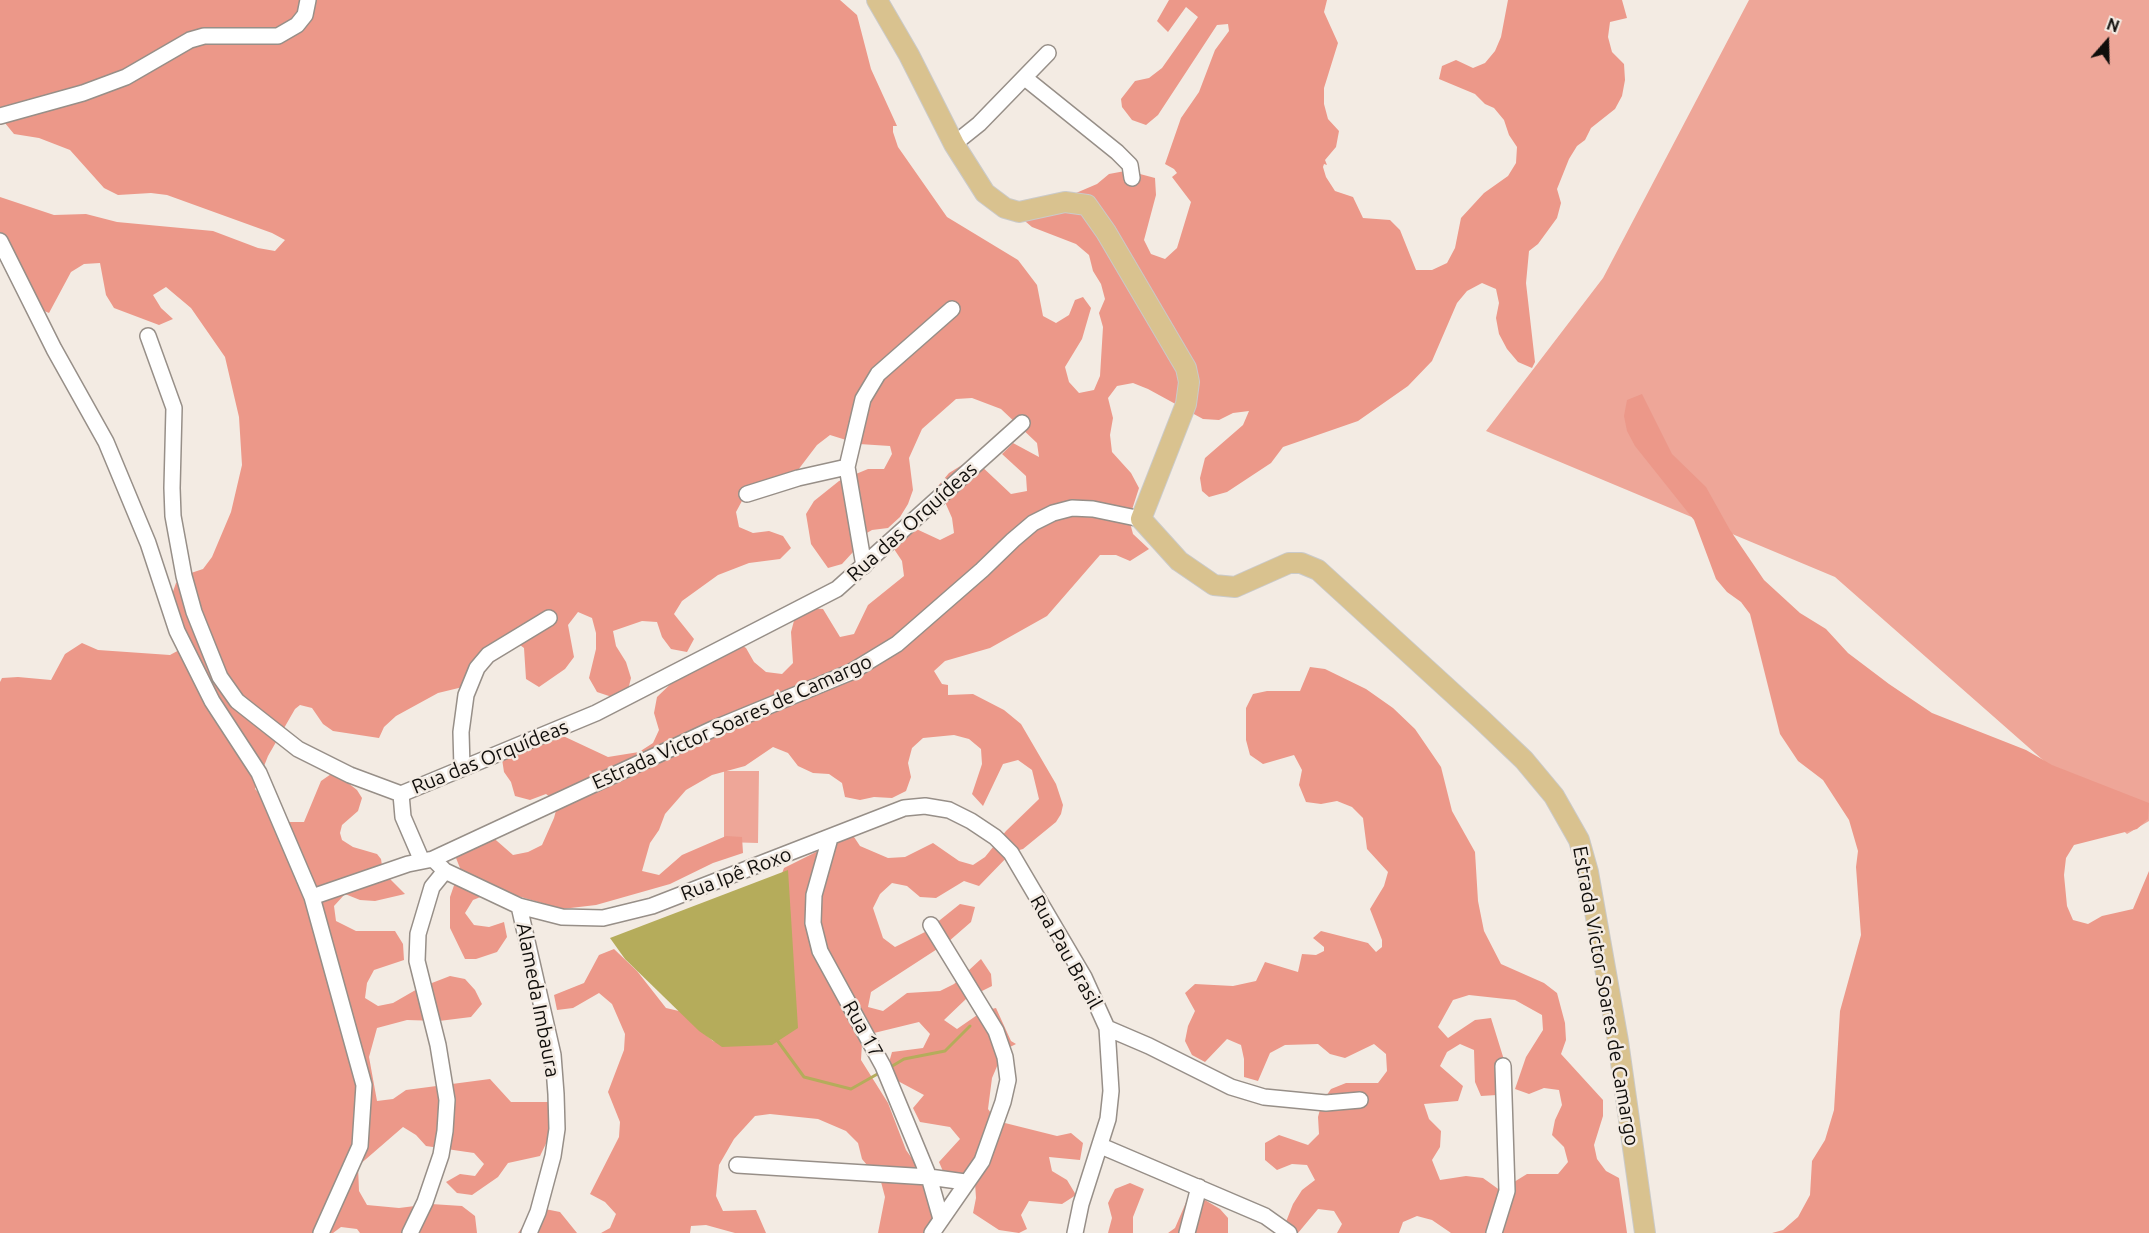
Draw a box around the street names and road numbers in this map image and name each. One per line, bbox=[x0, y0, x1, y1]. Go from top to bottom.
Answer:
street label: Rua das Orquídeas bbox=[842, 457, 982, 587]
street label: Estrada Victor Soares de Camargo bbox=[588, 649, 876, 795]
street label: Rua das Orquídeas bbox=[408, 715, 572, 799]
street label: Rua Ipê Roxo bbox=[677, 842, 795, 906]
street label: Estrada Victor Soares de Camargo bbox=[1568, 844, 1644, 1148]
street label: Rua Pau Brasil bbox=[1025, 891, 1107, 1013]
street label: Alameda Imbaura bbox=[511, 921, 565, 1079]
street label: Rua 17 bbox=[838, 996, 888, 1062]

